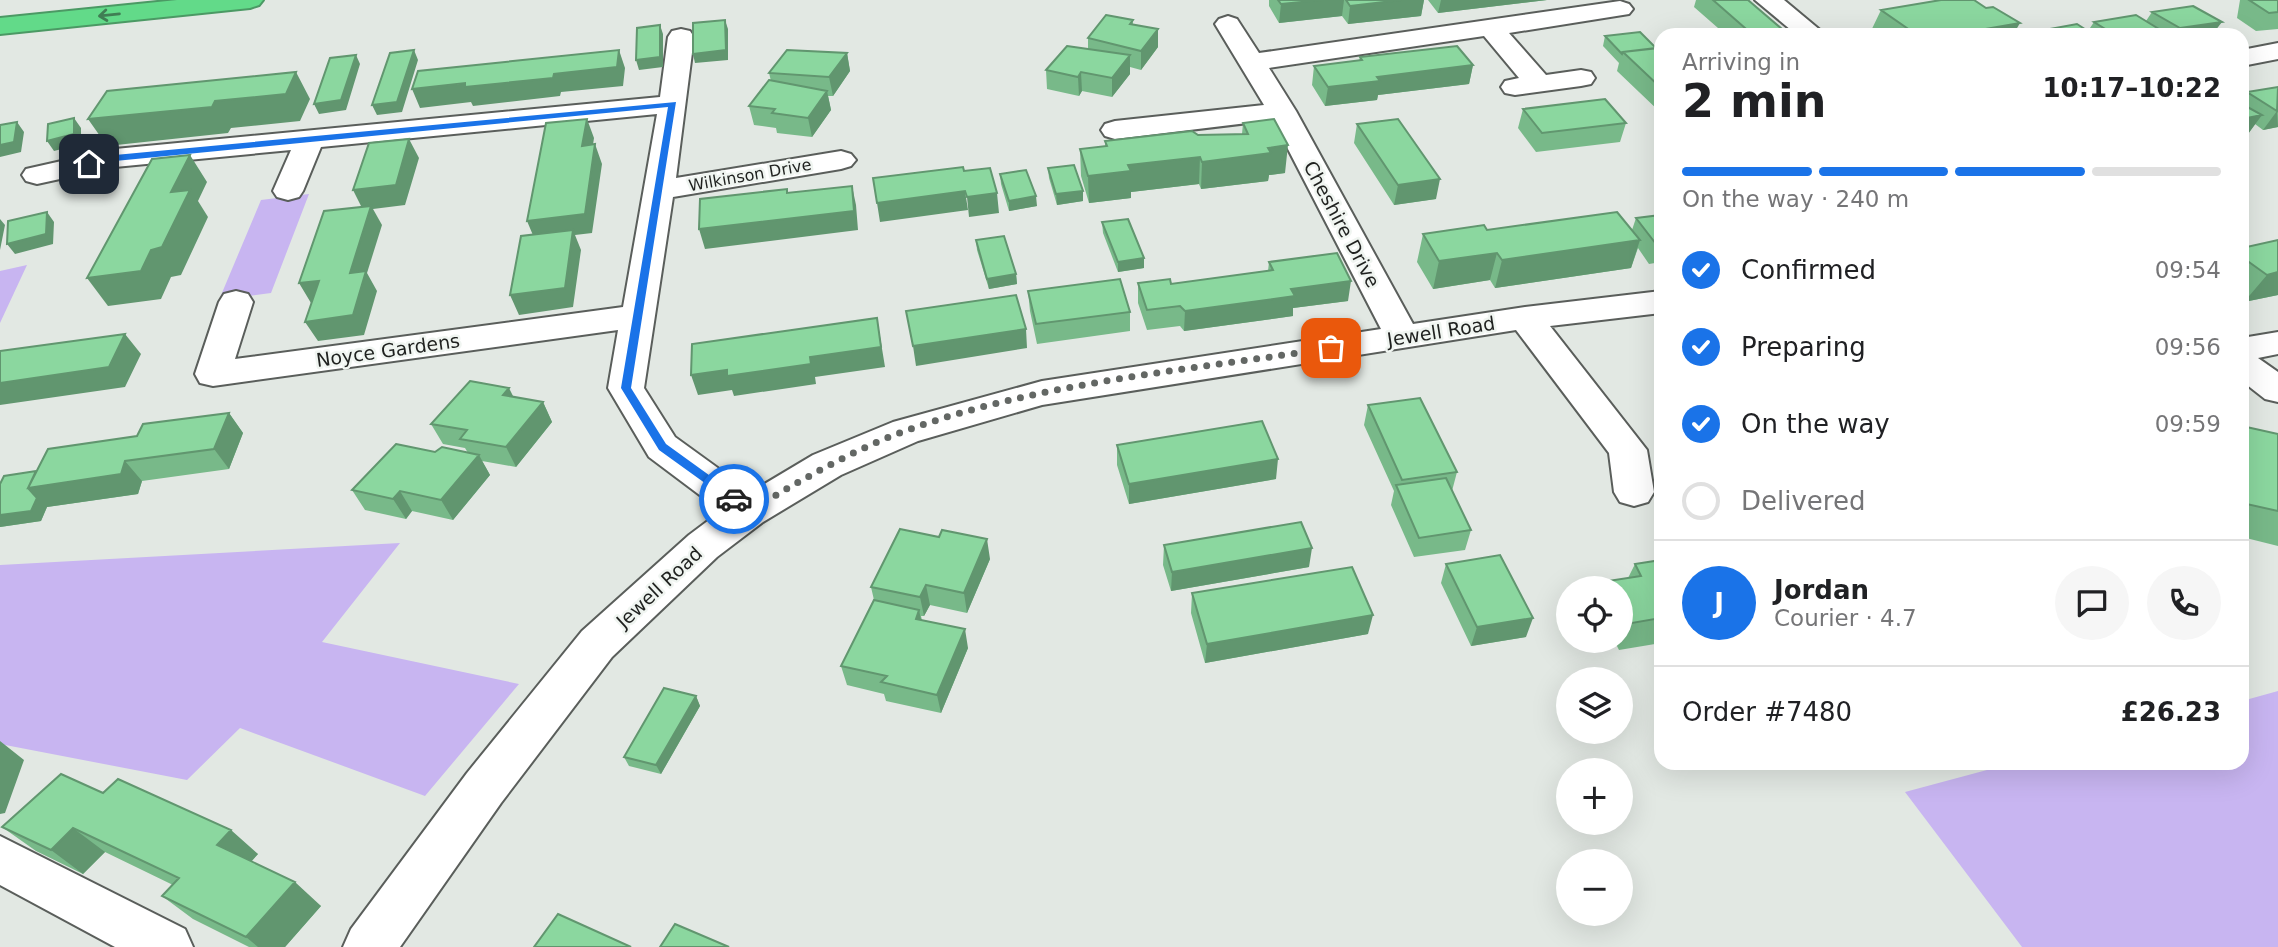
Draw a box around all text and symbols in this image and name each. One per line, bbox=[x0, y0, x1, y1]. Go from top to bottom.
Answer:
one-way arrow bbox=[98, 8, 121, 21]
text: Arriving in bbox=[1682, 49, 1800, 75]
text: 10:17–10:22 bbox=[2042, 73, 2221, 103]
text: 2 min bbox=[1682, 74, 1826, 128]
pin bbox=[59, 134, 119, 194]
icon: home bbox=[70, 145, 108, 183]
street label: Wilkinson Drive bbox=[687, 155, 813, 195]
street label: Cheshire Drive bbox=[1299, 157, 1385, 291]
text: On the way · 240 m bbox=[1682, 186, 1909, 212]
icon: check bbox=[1682, 251, 1720, 289]
text: Confirmed bbox=[1741, 255, 1876, 285]
text: 09:54 bbox=[2155, 257, 2221, 283]
street label: Jewell Road bbox=[1385, 312, 1496, 351]
pin bbox=[1301, 318, 1361, 378]
icon: check bbox=[1682, 328, 1720, 366]
street label: Noyce Gardens bbox=[315, 329, 461, 371]
icon: bag bbox=[1312, 329, 1350, 367]
text: Preparing bbox=[1741, 332, 1866, 362]
text: 09:56 bbox=[2155, 334, 2221, 360]
icon: check bbox=[1682, 405, 1720, 443]
text: On the way bbox=[1741, 409, 1890, 439]
text: 09:59 bbox=[2155, 411, 2221, 437]
courier bbox=[699, 464, 769, 534]
icon: car bbox=[715, 480, 753, 518]
text: Delivered bbox=[1741, 486, 1865, 516]
street label: Jewell Road bbox=[611, 542, 706, 633]
button: chat bbox=[2055, 566, 2129, 640]
button: phone bbox=[2147, 566, 2221, 640]
text: Jordan bbox=[1774, 575, 1869, 605]
map controls bbox=[1556, 576, 1633, 926]
button: locate bbox=[1556, 576, 1633, 653]
text: J bbox=[1714, 588, 1724, 618]
text: Courier · 4.7 bbox=[1774, 605, 1917, 631]
button: layers bbox=[1556, 667, 1633, 744]
text: Order #7480 bbox=[1682, 697, 1852, 727]
text: £26.23 bbox=[2121, 697, 2221, 727]
button: + bbox=[1556, 758, 1633, 835]
button: − bbox=[1556, 849, 1633, 926]

